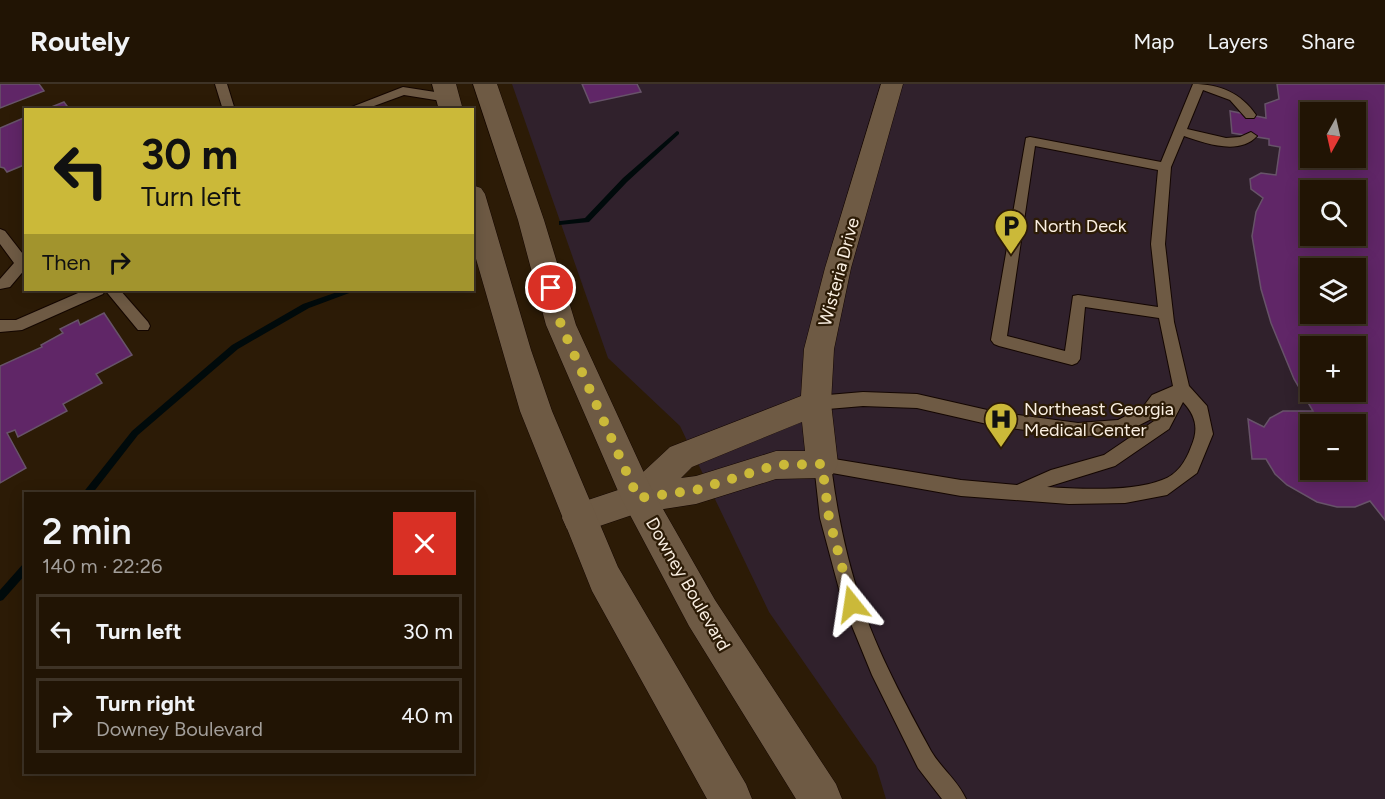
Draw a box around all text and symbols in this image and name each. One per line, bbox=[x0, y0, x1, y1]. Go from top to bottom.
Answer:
text: Routely bbox=[30, 24, 130, 58]
text: Map bbox=[1134, 29, 1174, 54]
text: Layers bbox=[1207, 29, 1268, 54]
text: Share bbox=[1301, 29, 1355, 54]
north arrow bbox=[1300, 102, 1366, 168]
map controls bbox=[1300, 102, 1366, 480]
text: 30 m bbox=[141, 129, 238, 180]
icon: left bbox=[42, 132, 120, 210]
text: Turn left bbox=[141, 180, 241, 213]
button: search bbox=[1300, 180, 1366, 246]
parking icon: North Deck bbox=[993, 208, 1029, 255]
street label: Wisteria Drive bbox=[814, 215, 864, 329]
place label: North Deck bbox=[1034, 215, 1127, 237]
icon: right bbox=[103, 246, 136, 279]
text: Then bbox=[42, 249, 91, 276]
button: layers bbox=[1300, 258, 1366, 324]
pin bbox=[525, 262, 576, 313]
icon: arrive bbox=[534, 271, 567, 304]
button: + bbox=[1300, 336, 1366, 402]
place label: Northeast Georgia Medical Center bbox=[1024, 398, 1174, 441]
hospital icon: Northeast Georgia Medical Center bbox=[983, 401, 1019, 448]
button: − bbox=[1300, 414, 1366, 480]
text: 2 min bbox=[42, 510, 132, 553]
button: close bbox=[393, 512, 456, 575]
street label: Downey Boulevard bbox=[641, 513, 735, 655]
text: 140 m · 22:26 bbox=[42, 554, 162, 578]
position arrow bbox=[820, 572, 884, 636]
icon: left bbox=[45, 615, 78, 648]
text: Turn left bbox=[96, 618, 182, 645]
text: 30 m bbox=[403, 618, 453, 645]
text: Turn right bbox=[96, 690, 195, 717]
icon: right bbox=[45, 699, 78, 732]
text: 40 m bbox=[401, 702, 453, 729]
text: Downey Boulevard bbox=[96, 717, 263, 741]

